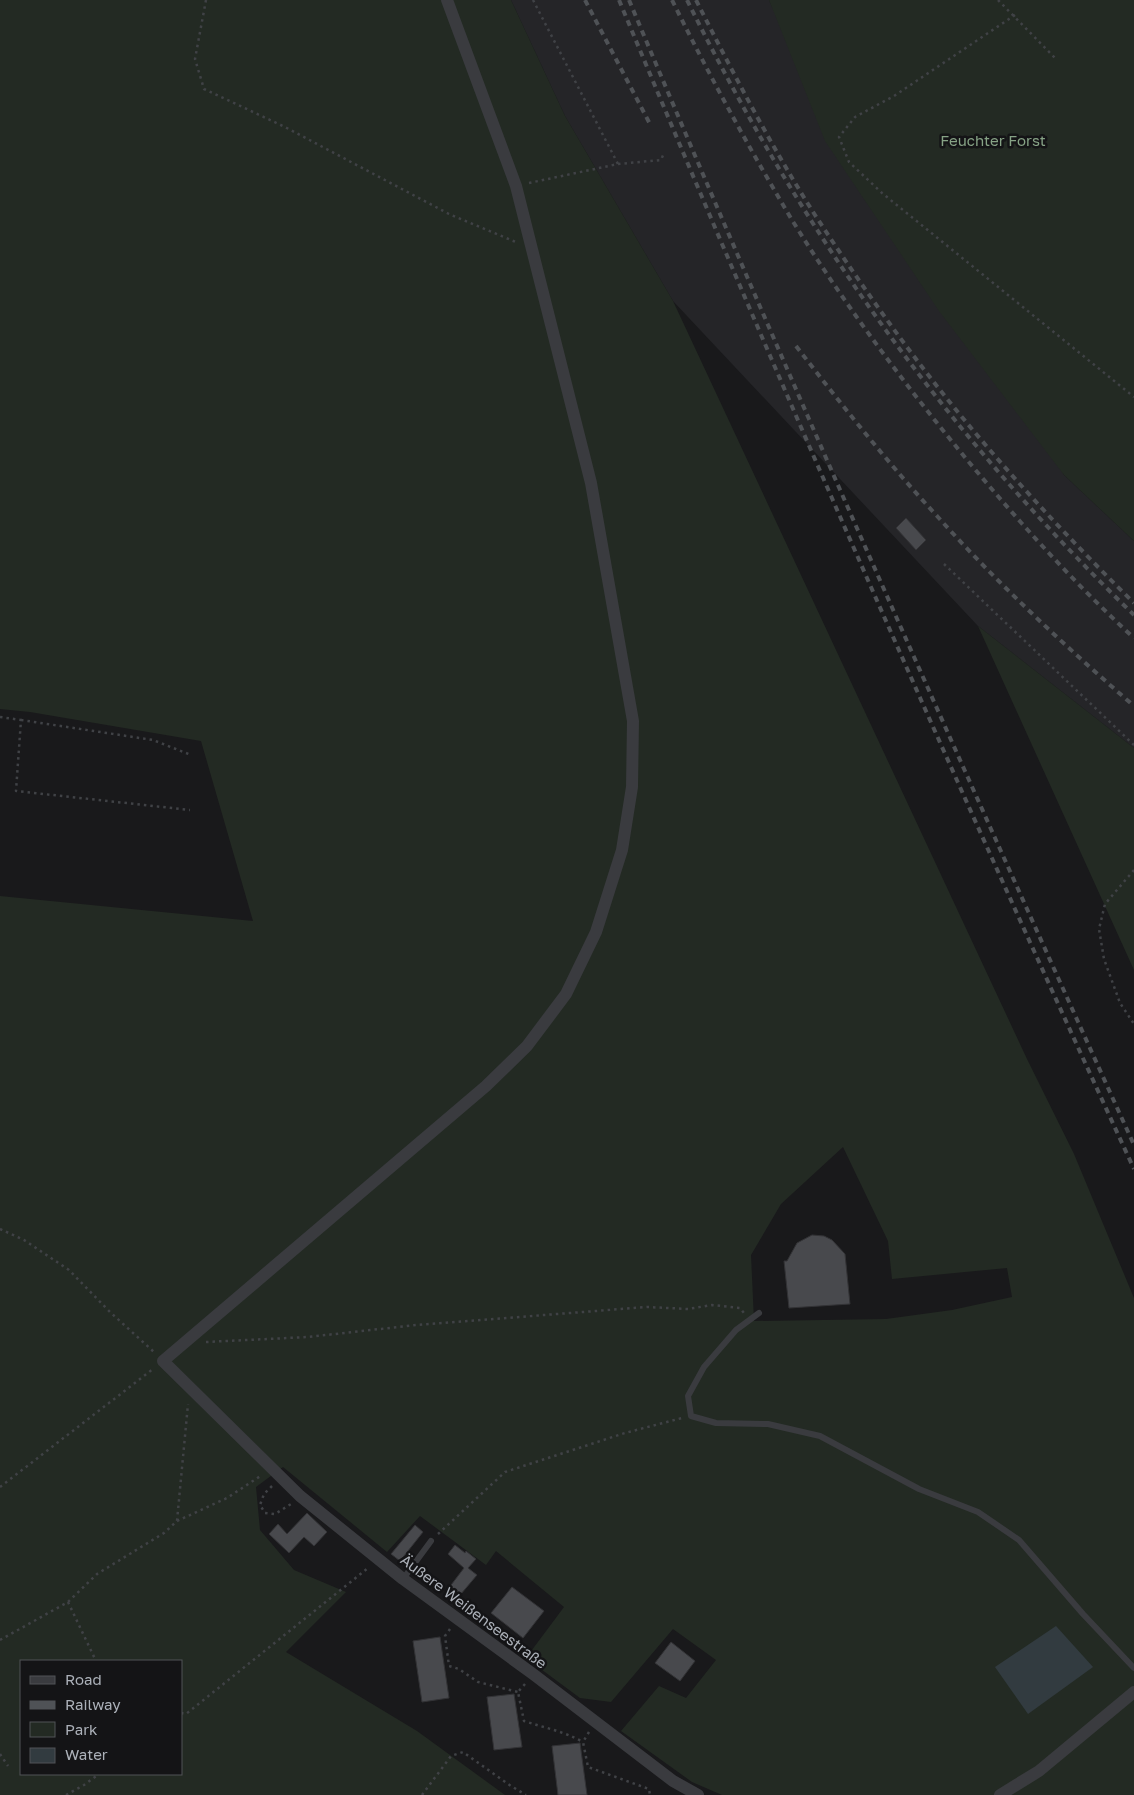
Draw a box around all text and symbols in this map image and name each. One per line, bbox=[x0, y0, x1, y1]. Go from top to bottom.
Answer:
park label: Feuchter Forst bbox=[940, 131, 1046, 149]
street label: Äußere Weißenseestraße bbox=[397, 1550, 551, 1672]
legend bbox=[20, 1660, 182, 1775]
text: Road bbox=[65, 1670, 102, 1688]
text: Railway bbox=[65, 1695, 121, 1713]
text: Park bbox=[65, 1720, 98, 1738]
text: Water bbox=[65, 1745, 108, 1763]

